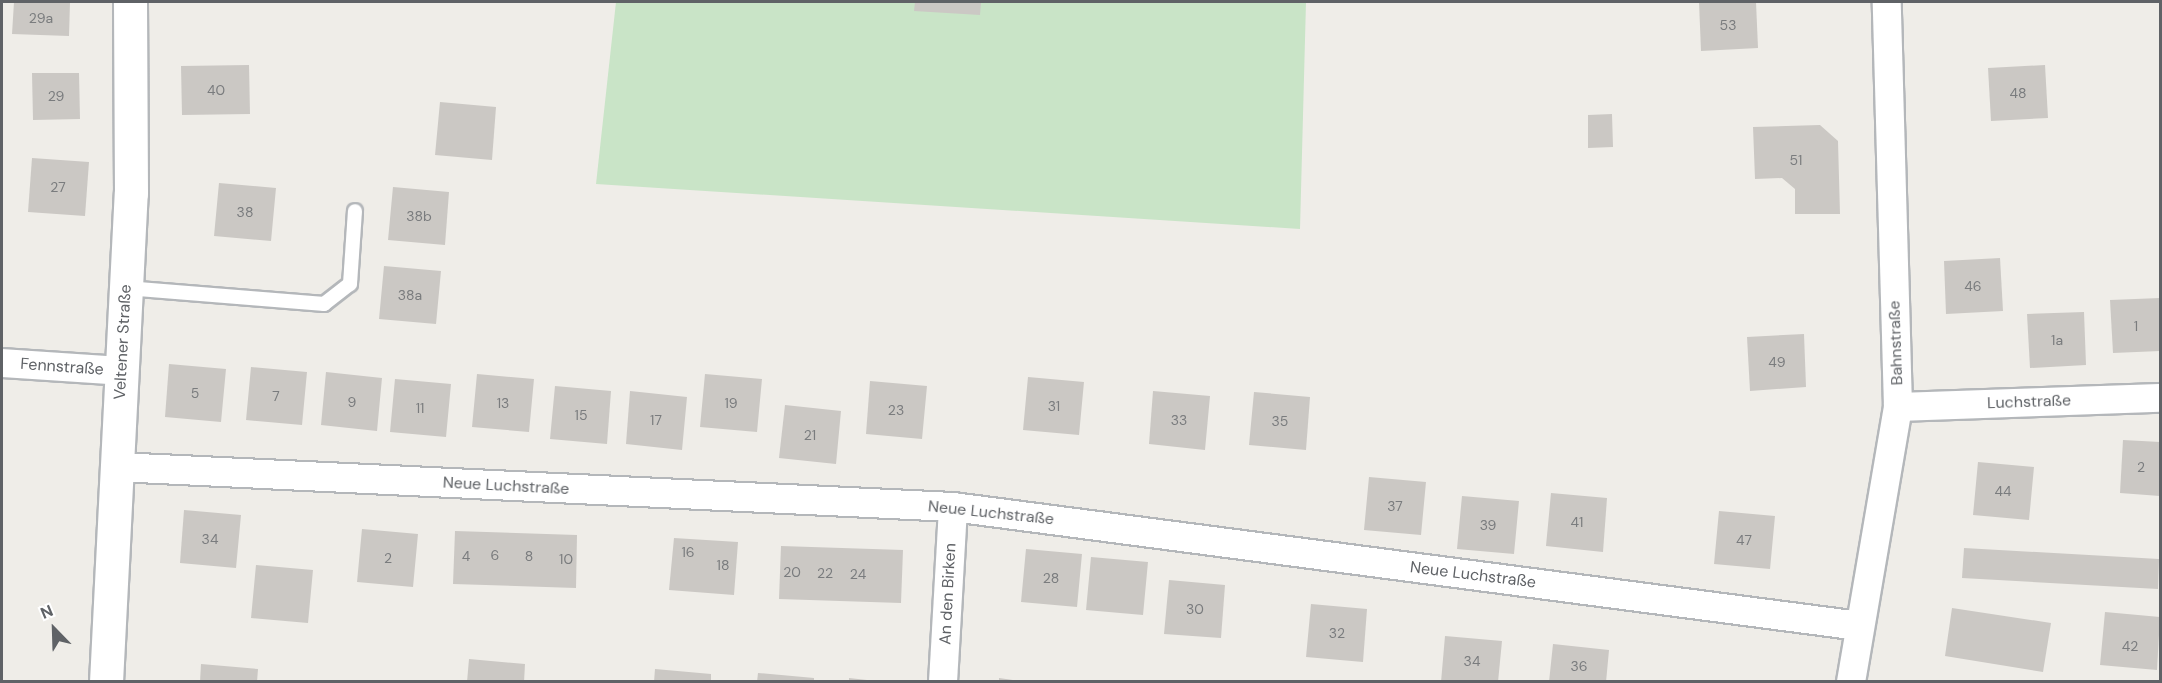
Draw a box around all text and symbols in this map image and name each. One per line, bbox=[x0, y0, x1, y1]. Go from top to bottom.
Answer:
house number: 29a bbox=[29, 10, 53, 26]
house number: 53 bbox=[1720, 17, 1736, 33]
house number: 40 bbox=[207, 82, 225, 98]
house number: 48 bbox=[2009, 85, 2027, 101]
house number: 29 bbox=[48, 88, 64, 104]
house number: 51 bbox=[1790, 152, 1802, 168]
house number: 27 bbox=[50, 179, 66, 195]
house number: 38 bbox=[237, 204, 253, 220]
house number: 38b bbox=[406, 208, 432, 224]
house number: 46 bbox=[1964, 278, 1982, 294]
street label: Veltener Straße bbox=[110, 284, 136, 400]
house number: 38a bbox=[398, 287, 422, 303]
street label: Bahnstraße bbox=[1885, 300, 1907, 386]
house number: 1 bbox=[2134, 318, 2138, 334]
house number: 1a bbox=[2051, 332, 2063, 348]
house number: 49 bbox=[1768, 354, 1786, 370]
street label: Fennstraße bbox=[20, 355, 104, 379]
house number: 5 bbox=[191, 385, 199, 401]
house number: 7 bbox=[272, 388, 280, 404]
street label: Luchstraße bbox=[1987, 391, 2071, 413]
house number: 9 bbox=[348, 394, 356, 410]
house number: 13 bbox=[497, 395, 509, 411]
house number: 19 bbox=[724, 395, 738, 411]
house number: 31 bbox=[1048, 398, 1060, 414]
house number: 11 bbox=[416, 400, 424, 416]
house number: 23 bbox=[888, 402, 904, 418]
house number: 15 bbox=[575, 407, 587, 423]
house number: 17 bbox=[650, 412, 662, 428]
house number: 33 bbox=[1171, 412, 1187, 428]
house number: 35 bbox=[1272, 413, 1288, 429]
house number: 21 bbox=[804, 427, 816, 443]
house number: 2 bbox=[2137, 459, 2145, 475]
street label: Neue Luchstraße bbox=[442, 473, 570, 499]
house number: 44 bbox=[1995, 483, 2011, 499]
street label: Neue Luchstraße bbox=[927, 497, 1055, 529]
house number: 37 bbox=[1387, 498, 1403, 514]
house number: 41 bbox=[1571, 514, 1583, 530]
house number: 39 bbox=[1480, 517, 1496, 533]
house number: 34 bbox=[202, 531, 218, 547]
house number: 47 bbox=[1736, 532, 1752, 548]
street label: An den Birken bbox=[936, 543, 960, 645]
house number: 16 bbox=[681, 544, 695, 560]
house number: 6 bbox=[491, 547, 499, 563]
house number: 4 bbox=[462, 548, 470, 564]
house number: 8 bbox=[525, 548, 533, 564]
house number: 2 bbox=[384, 550, 392, 566]
house number: 10 bbox=[559, 551, 573, 567]
house number: 18 bbox=[717, 557, 729, 573]
street label: Neue Luchstraße bbox=[1409, 558, 1537, 592]
house number: 20 bbox=[783, 564, 801, 580]
house number: 22 bbox=[817, 565, 833, 581]
house number: 24 bbox=[850, 566, 866, 582]
house number: 28 bbox=[1043, 570, 1059, 586]
north arrow bbox=[24, 599, 84, 659]
text: N bbox=[37, 600, 56, 624]
house number: 30 bbox=[1186, 601, 1204, 617]
house number: 32 bbox=[1329, 625, 1345, 641]
house number: 42 bbox=[2122, 638, 2138, 654]
house number: 34 bbox=[1464, 653, 1480, 669]
house number: 36 bbox=[1570, 658, 1588, 674]

